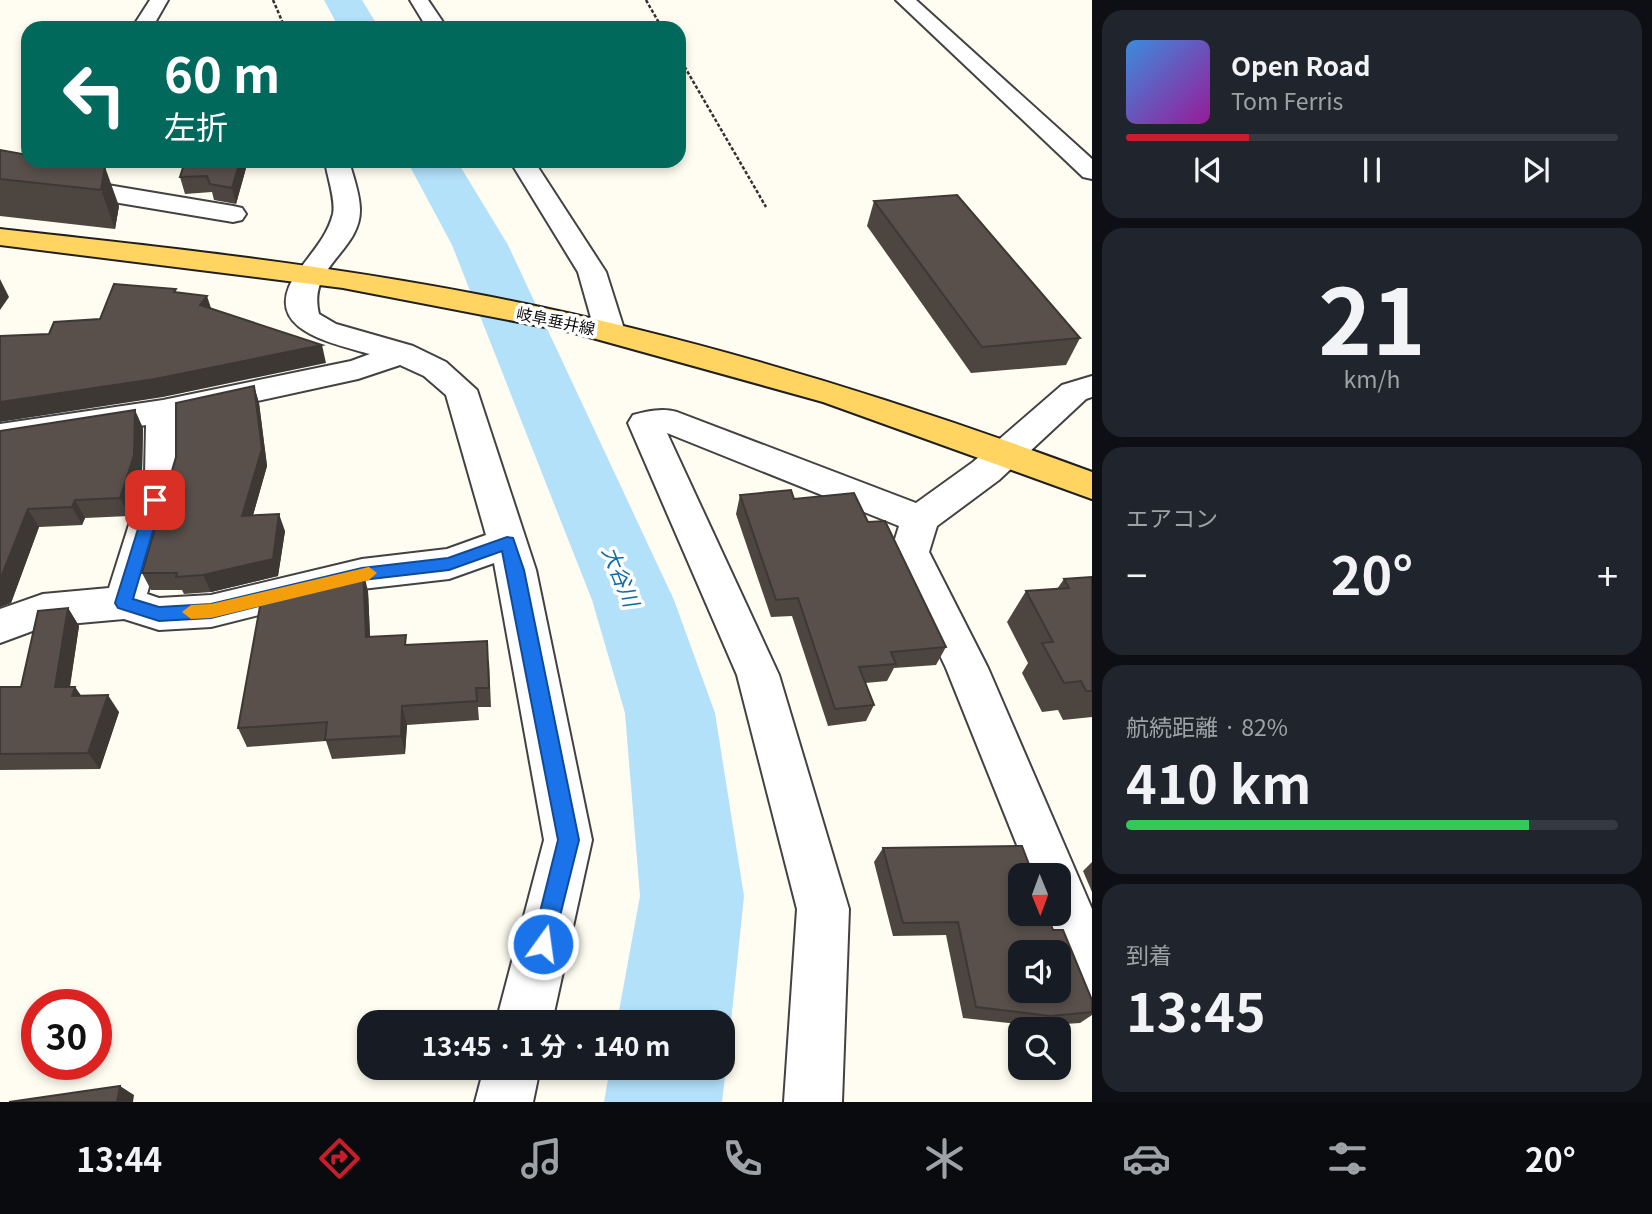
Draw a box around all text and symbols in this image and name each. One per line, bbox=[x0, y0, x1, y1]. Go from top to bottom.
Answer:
text: 60 m bbox=[164, 36, 280, 107]
text: Open Road bbox=[1231, 46, 1371, 83]
icon: left bbox=[49, 49, 140, 140]
text: Tom Ferris bbox=[1231, 83, 1343, 117]
text: 左折 bbox=[164, 102, 228, 148]
icon: previous bbox=[1189, 151, 1227, 189]
icon: pause bbox=[1353, 151, 1391, 189]
icon: next bbox=[1517, 151, 1555, 189]
text: 21 bbox=[1318, 249, 1426, 381]
street label: 岐阜垂井線 bbox=[514, 300, 598, 340]
text: km/h bbox=[1344, 361, 1400, 395]
pin bbox=[125, 470, 185, 530]
icon: arrive bbox=[136, 481, 174, 519]
text: エアコン bbox=[1126, 500, 1218, 534]
text: 20° bbox=[1331, 535, 1413, 610]
water label: 大谷川 bbox=[596, 541, 648, 613]
text: − bbox=[1126, 546, 1147, 601]
text: + bbox=[1597, 546, 1618, 601]
text: 航続距離 · 82% bbox=[1126, 709, 1288, 743]
text: 410 km bbox=[1126, 744, 1311, 819]
north arrow bbox=[1008, 863, 1071, 926]
map controls bbox=[1008, 863, 1071, 1080]
position arrow bbox=[506, 907, 580, 981]
text: 到着 bbox=[1126, 937, 1172, 971]
button: sound bbox=[1008, 940, 1071, 1003]
text: 13:45 bbox=[1126, 972, 1266, 1047]
speed limit sign: 30 bbox=[21, 989, 112, 1080]
button: search bbox=[1008, 1017, 1071, 1080]
text: 13:45 · 1 分 · 140 m bbox=[422, 1026, 670, 1063]
icon: directions bbox=[315, 1134, 364, 1183]
icon: music bbox=[517, 1134, 566, 1183]
icon: phone bbox=[718, 1134, 767, 1183]
icon: climate bbox=[920, 1134, 969, 1183]
icon: car bbox=[1122, 1134, 1171, 1183]
icon: filters bbox=[1323, 1134, 1372, 1183]
text: 13:44 bbox=[76, 1135, 162, 1181]
text: 20° bbox=[1525, 1135, 1576, 1181]

